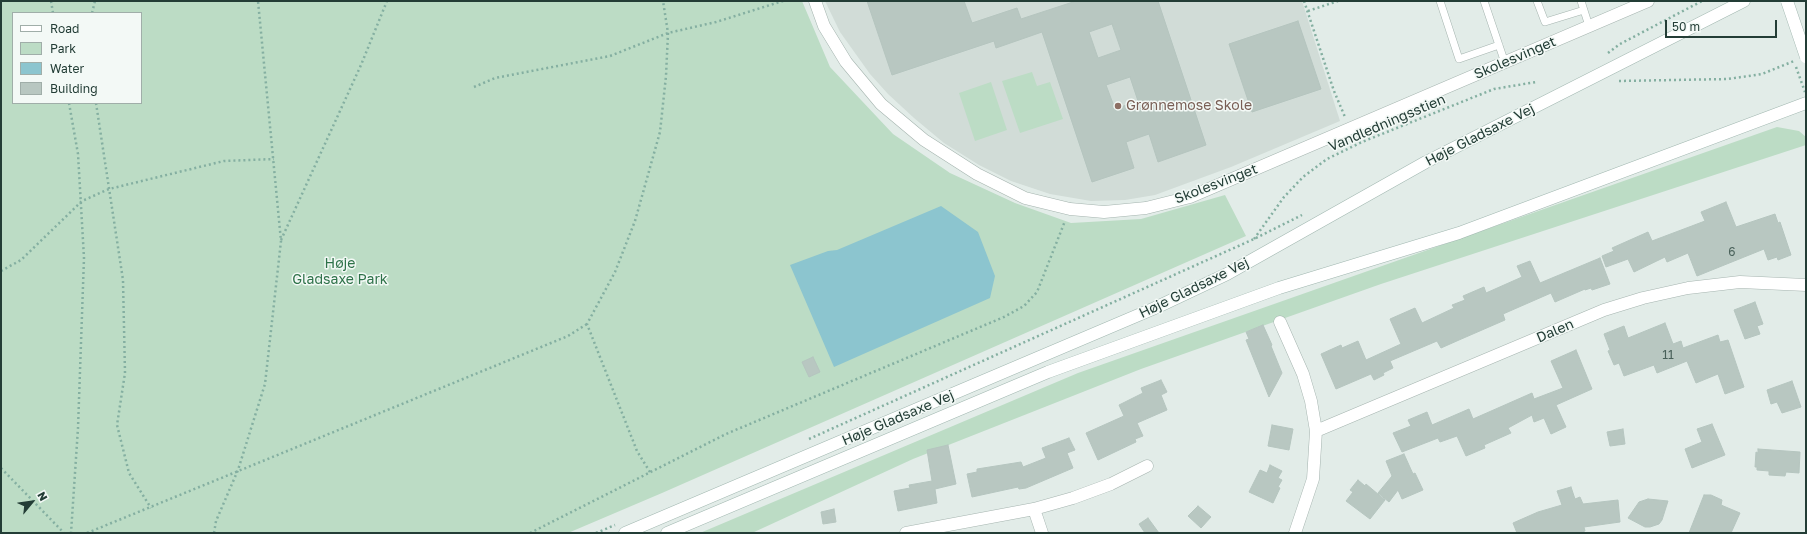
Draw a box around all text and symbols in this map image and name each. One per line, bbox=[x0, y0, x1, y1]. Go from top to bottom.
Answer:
legend bbox=[12, 12, 142, 104]
scale bar bbox=[1667, 12, 1779, 38]
text: 50 m bbox=[1672, 19, 1700, 34]
text: Road bbox=[50, 21, 79, 36]
street label: Skolesvinget bbox=[1471, 33, 1559, 83]
text: Park bbox=[50, 41, 76, 56]
text: Water bbox=[50, 61, 84, 76]
text: Building bbox=[50, 81, 98, 96]
street label: Vandledningsstien bbox=[1326, 91, 1448, 155]
place label: Grønnemose Skole bbox=[1126, 98, 1252, 114]
street label: Høje Gladsaxe Vej bbox=[1423, 100, 1537, 170]
marker: Grønnemose Skole bbox=[1113, 101, 1123, 111]
street label: Skolesvinget bbox=[1172, 160, 1260, 208]
house number: 6 bbox=[1728, 245, 1736, 259]
street label: Høje Gladsaxe Vej bbox=[1136, 254, 1252, 322]
park label: Høje Gladsaxe Park bbox=[292, 256, 388, 288]
street label: Dalen bbox=[1534, 316, 1576, 346]
house number: 11 bbox=[1662, 348, 1674, 362]
street label: Høje Gladsaxe Vej bbox=[839, 387, 957, 449]
north arrow bbox=[12, 482, 52, 522]
text: N bbox=[35, 489, 51, 503]

